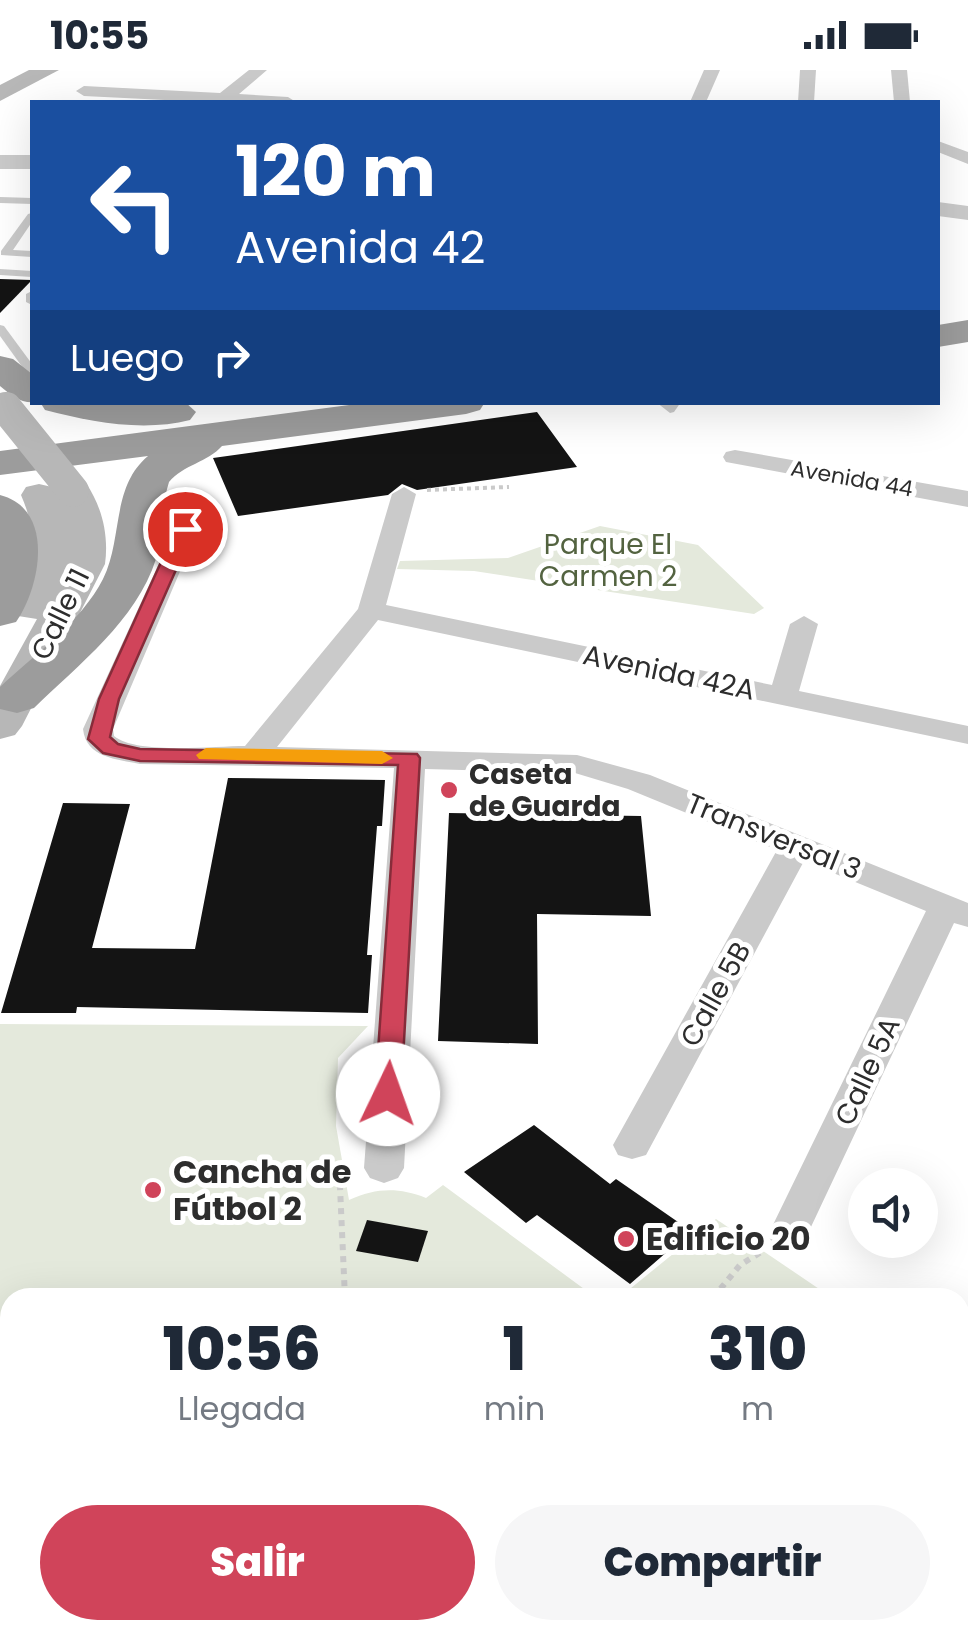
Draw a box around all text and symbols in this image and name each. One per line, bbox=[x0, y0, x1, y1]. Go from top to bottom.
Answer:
text: 10:55 bbox=[50, 9, 149, 62]
text: 120 m bbox=[235, 122, 436, 221]
icon: left bbox=[70, 140, 200, 270]
text: Avenida 42 bbox=[235, 216, 485, 279]
icon: right bbox=[204, 330, 259, 385]
text: Luego bbox=[70, 331, 184, 384]
street label: Avenida 44 bbox=[788, 452, 916, 505]
pin bbox=[143, 487, 228, 572]
icon: arrive bbox=[158, 502, 213, 557]
park label: Parque El Carmen 2 bbox=[539, 525, 677, 596]
street label: Calle 11 bbox=[22, 562, 99, 666]
street label: Avenida 42A bbox=[579, 635, 758, 710]
place label: Caseta de Guarda bbox=[469, 755, 620, 826]
marker: Caseta de Guarda bbox=[438, 779, 460, 801]
street label: Transversal 3 bbox=[681, 784, 867, 889]
street label: Calle 5B bbox=[671, 935, 760, 1054]
street label: Calle 5A bbox=[825, 1011, 910, 1132]
position arrow bbox=[336, 1042, 440, 1146]
place label: Cancha de Fútbol 2 bbox=[173, 1149, 352, 1231]
map controls bbox=[848, 1168, 938, 1258]
button: sound bbox=[848, 1168, 938, 1258]
marker: Cancha de Fútbol 2 bbox=[142, 1179, 164, 1201]
place label: Edificio 20 bbox=[646, 1216, 811, 1261]
marker: Edificio 20 bbox=[615, 1228, 637, 1250]
text: 10:56 bbox=[163, 1307, 321, 1391]
text: 1 bbox=[503, 1307, 526, 1391]
text: 310 bbox=[708, 1307, 807, 1391]
text: Llegada bbox=[178, 1386, 306, 1431]
text: min bbox=[484, 1386, 545, 1431]
text: m bbox=[741, 1386, 774, 1431]
button: Salir bbox=[40, 1505, 475, 1620]
button: Compartir bbox=[495, 1505, 930, 1620]

